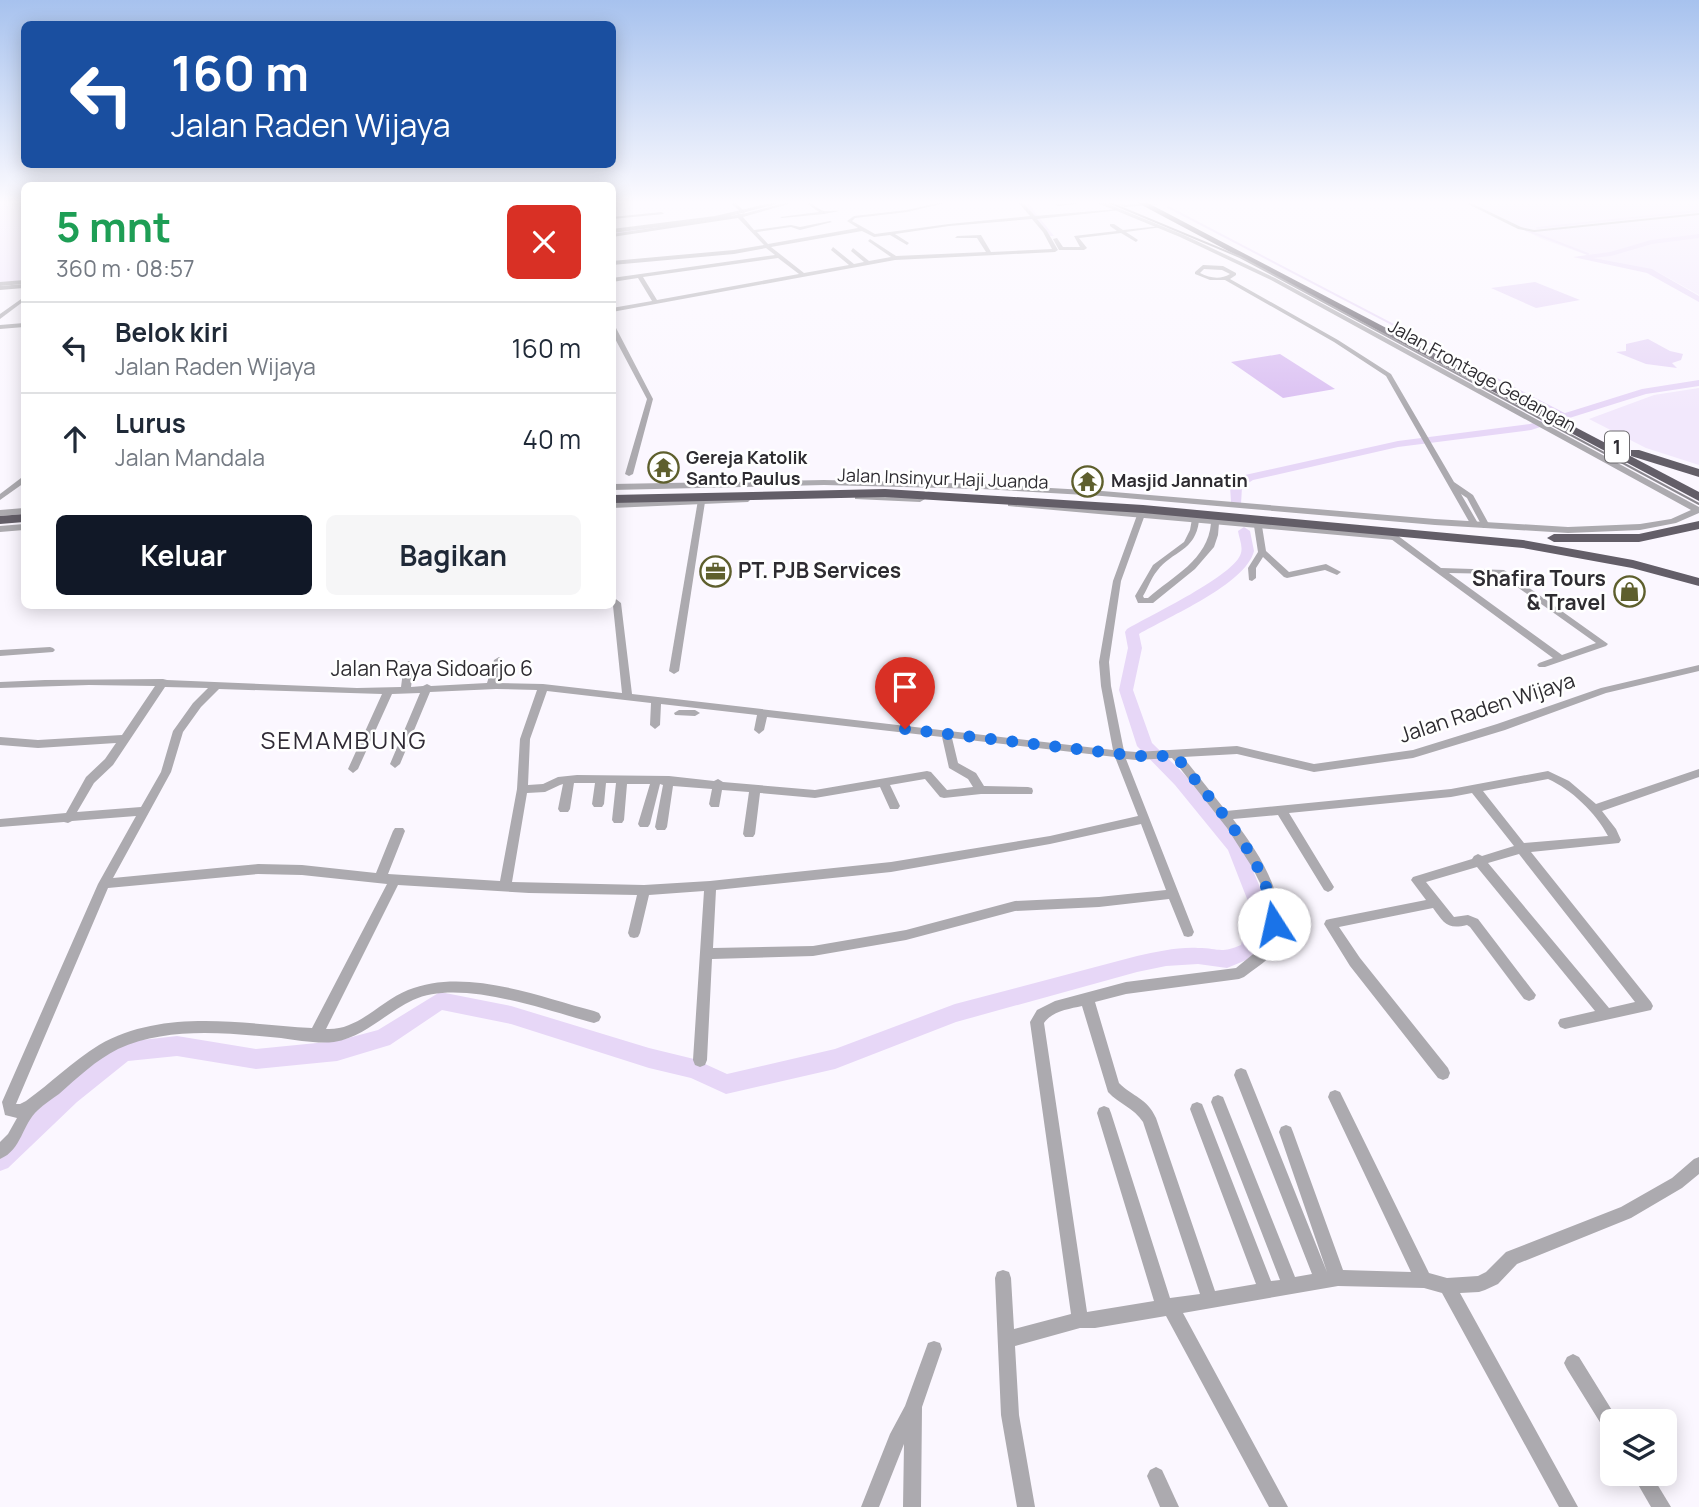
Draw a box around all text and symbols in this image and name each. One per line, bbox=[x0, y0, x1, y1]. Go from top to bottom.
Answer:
text: 160 m bbox=[171, 39, 309, 106]
icon: left bbox=[56, 49, 147, 140]
text: Jalan Raden Wijaya bbox=[171, 103, 450, 147]
text: 5 mnt bbox=[56, 197, 171, 255]
button: close bbox=[507, 205, 581, 279]
text: 360 m · 08:57 bbox=[56, 252, 195, 284]
street label: Jalan Frontage Gedangan bbox=[1384, 313, 1581, 437]
text: Belok kiri bbox=[115, 314, 229, 350]
icon: left bbox=[56, 329, 94, 367]
text: 160 m bbox=[512, 330, 581, 366]
text: Jalan Raden Wijaya bbox=[115, 350, 316, 382]
text: Lurus bbox=[115, 405, 186, 441]
icon: ahead bbox=[56, 420, 94, 458]
text: 40 m bbox=[523, 421, 581, 457]
road number: 1 bbox=[1605, 432, 1629, 462]
text: Jalan Mandala bbox=[115, 441, 265, 473]
place label: Gereja Katolik Santo Paulus bbox=[686, 445, 809, 490]
temple icon: Gereja Katolik Santo Paulus bbox=[646, 451, 680, 485]
street label: Jalan Insinyur Haji Juanda bbox=[837, 462, 1049, 494]
temple icon: Masjid Jannatin bbox=[1071, 464, 1105, 498]
place label: Masjid Jannatin bbox=[1111, 468, 1248, 492]
button: Keluar bbox=[56, 515, 312, 595]
button: Bagikan bbox=[326, 515, 581, 595]
office icon: PT. PJB Services bbox=[698, 554, 732, 588]
place label: PT. PJB Services bbox=[738, 556, 901, 584]
place label: Shafira Tours & Travel bbox=[1472, 564, 1606, 616]
shop icon: Shafira Tours & Travel bbox=[1612, 574, 1646, 608]
street label: Jalan Raya Sidoarjo 6 bbox=[331, 654, 533, 682]
pin bbox=[875, 657, 935, 729]
street label: Jalan Raden Wijaya bbox=[1395, 665, 1578, 749]
icon: arrive bbox=[886, 668, 924, 706]
district label: SEMAMBUNG bbox=[261, 723, 427, 756]
position arrow bbox=[1237, 887, 1311, 961]
map controls bbox=[1600, 1409, 1677, 1486]
button: layers bbox=[1600, 1409, 1677, 1486]

